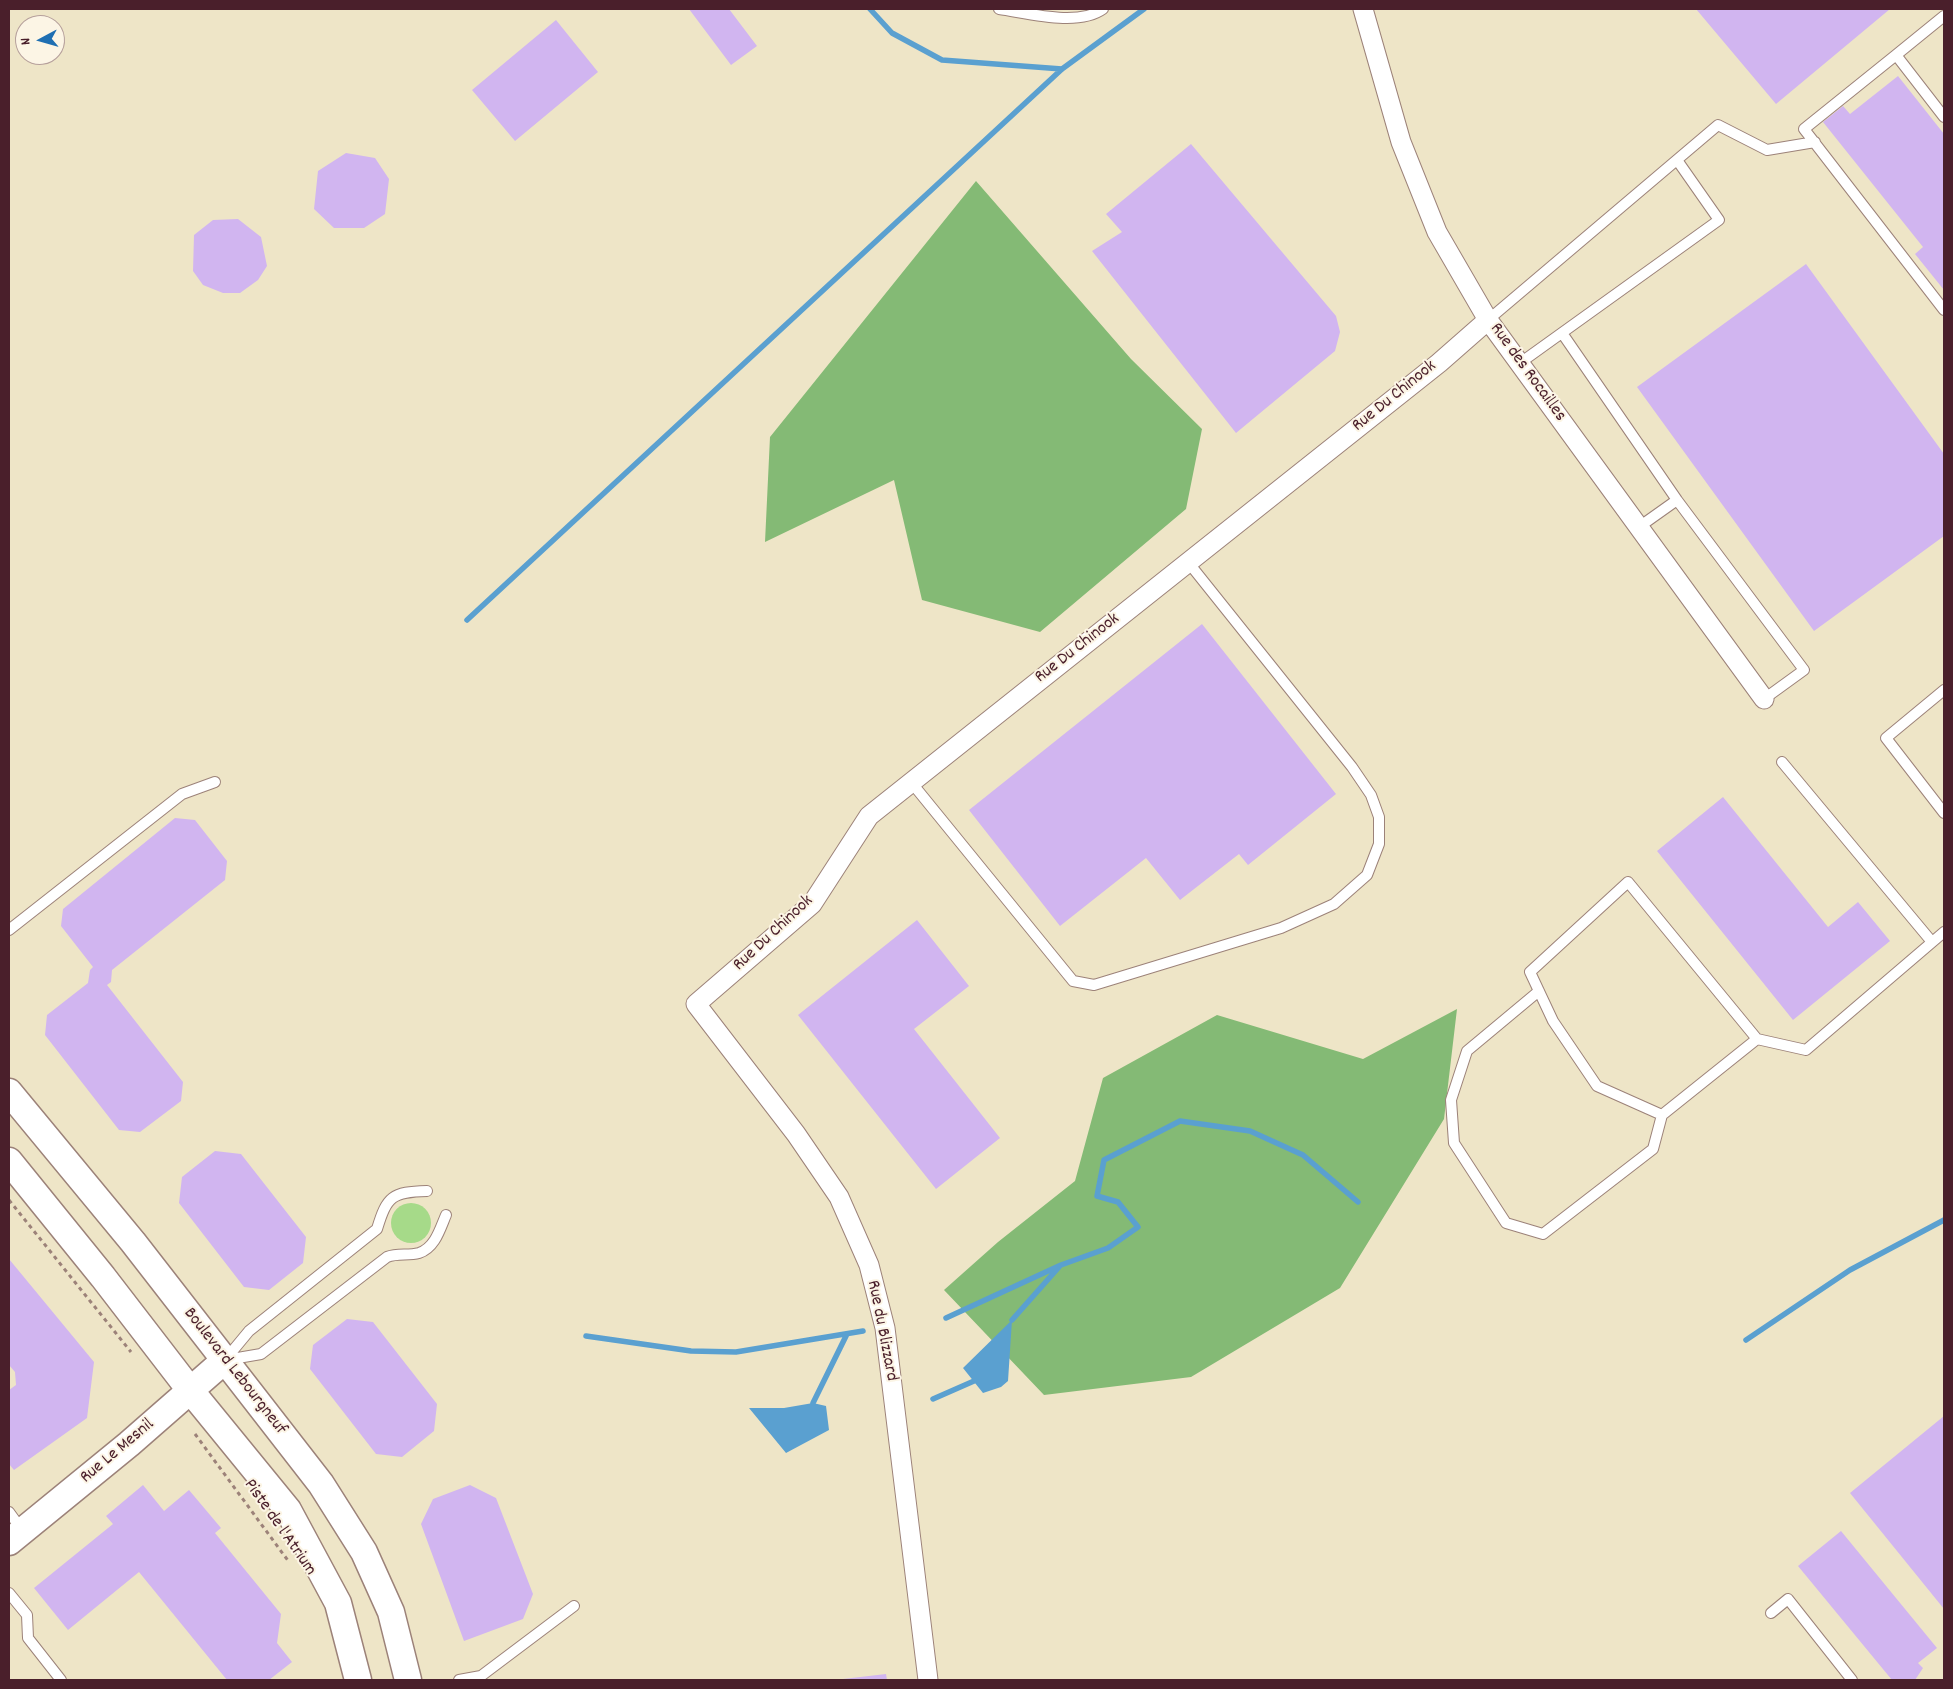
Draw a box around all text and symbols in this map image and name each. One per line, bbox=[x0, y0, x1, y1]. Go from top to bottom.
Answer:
north arrow bbox=[15, 15, 65, 65]
text: N bbox=[16, 37, 36, 46]
street label: Rue des Rocailles bbox=[1484, 320, 1570, 426]
street label: Rue Du Chinook bbox=[1349, 357, 1441, 437]
street label: Rue Du Chinook bbox=[1031, 609, 1125, 689]
street label: Rue Du Chinook bbox=[729, 891, 819, 977]
street label: Rue du Blizzard bbox=[861, 1279, 901, 1383]
street label: Boulevard Lebourgneuf bbox=[178, 1304, 290, 1440]
street label: Rue Le Mesnil bbox=[77, 1415, 159, 1489]
street label: Piste de l'Atrium bbox=[238, 1476, 320, 1580]

